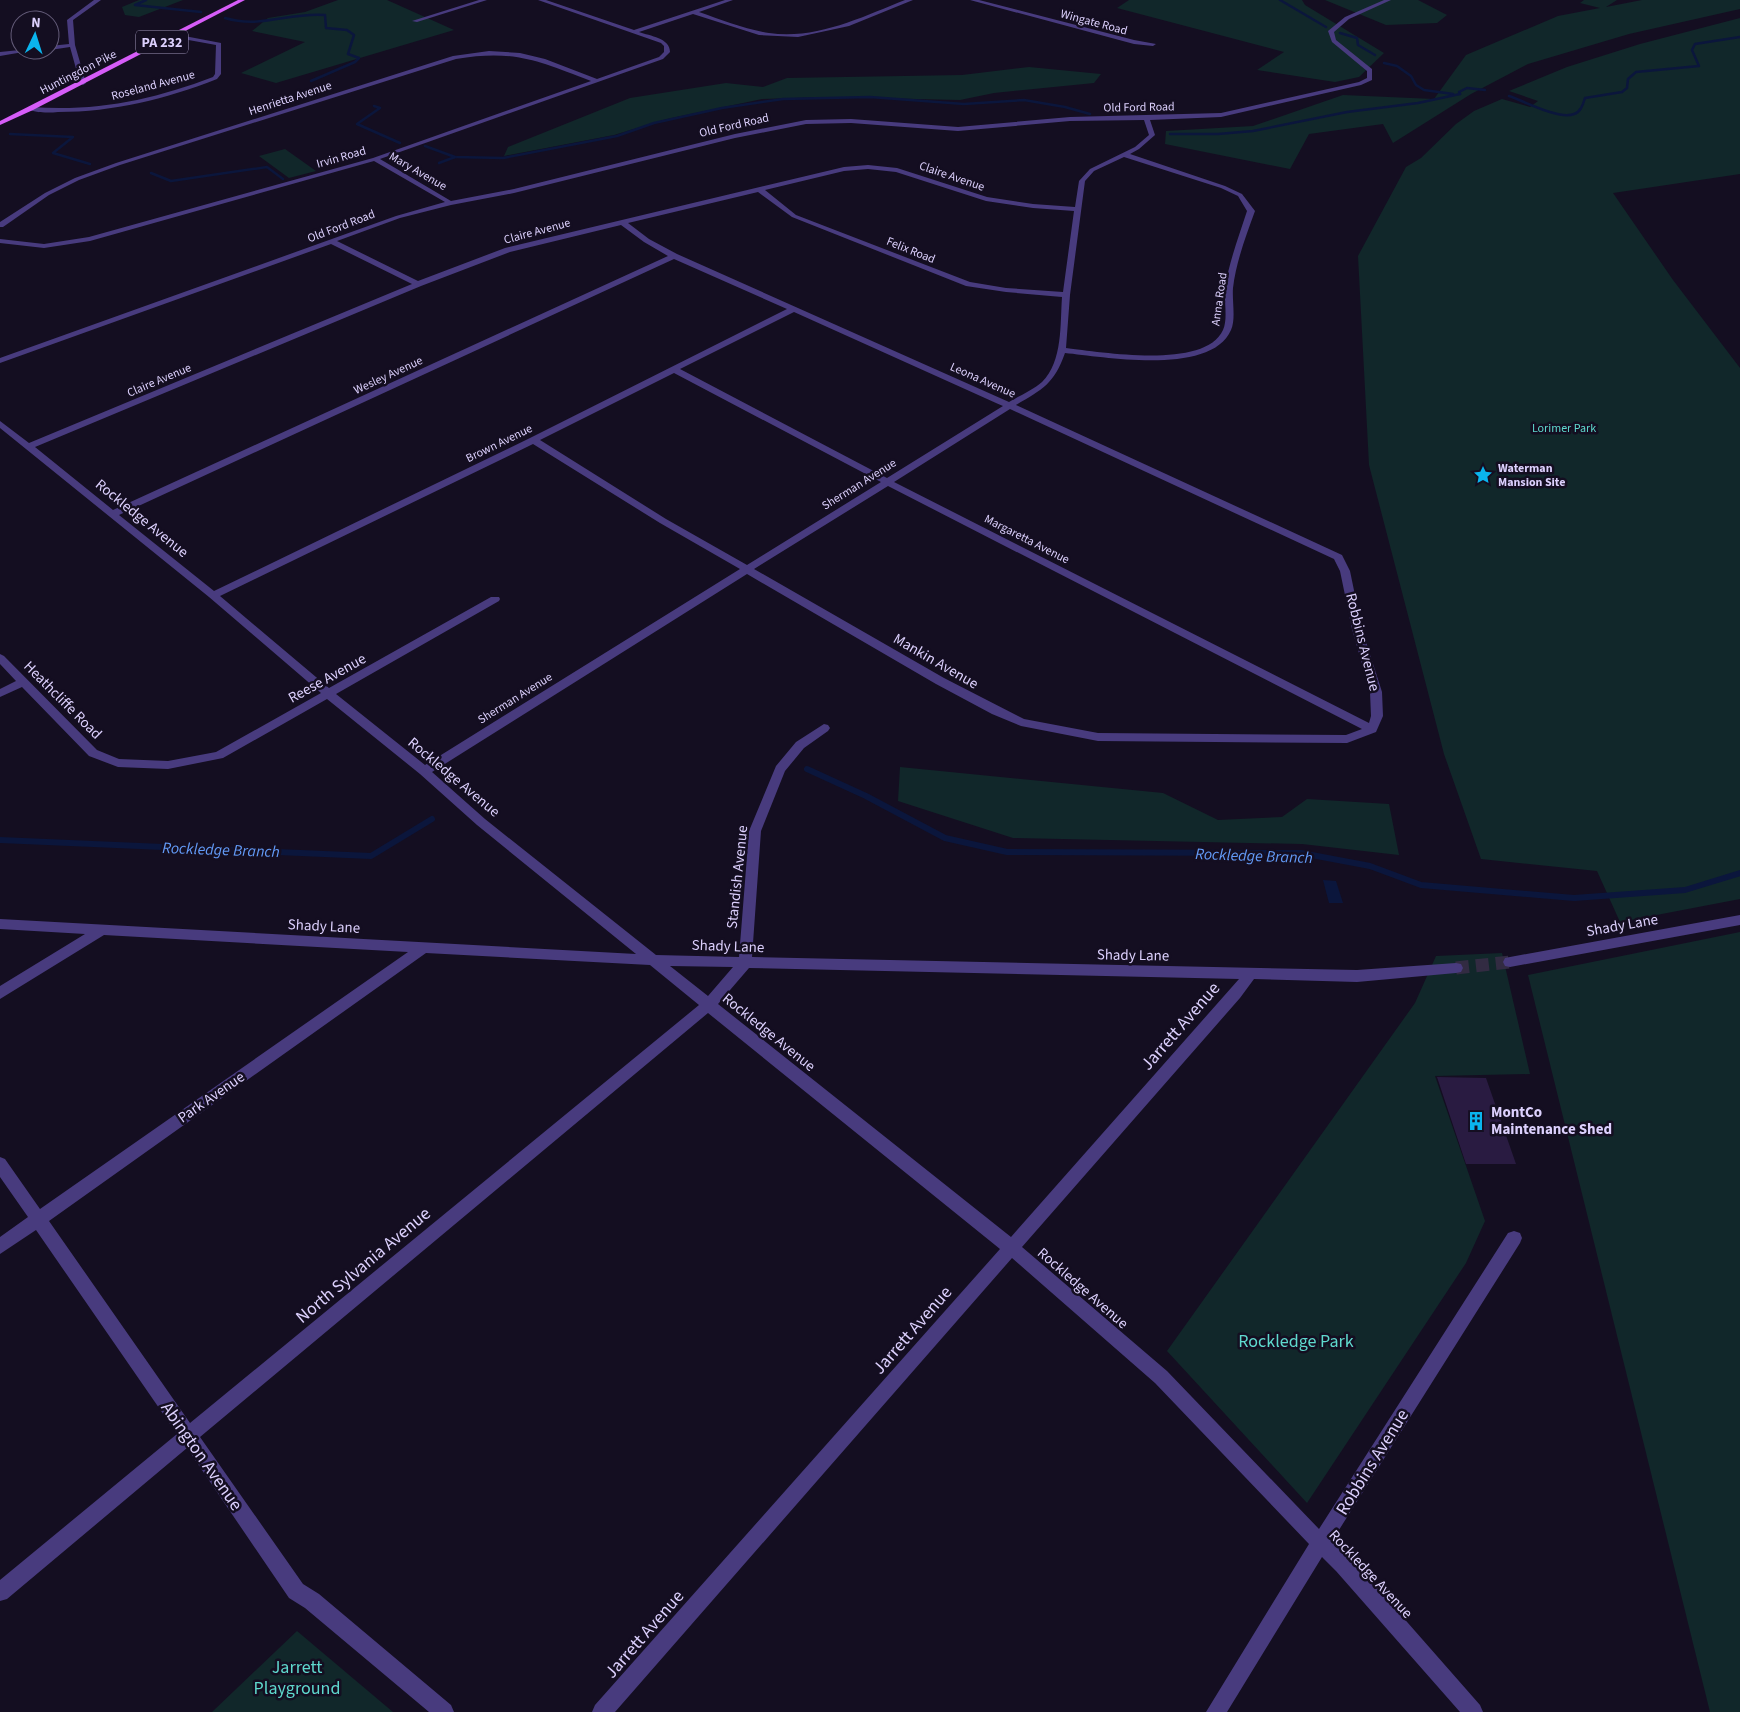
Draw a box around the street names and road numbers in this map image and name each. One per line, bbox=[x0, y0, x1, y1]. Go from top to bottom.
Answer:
street label: Wingate Road bbox=[1058, 5, 1129, 40]
road number: PA 232 bbox=[136, 31, 188, 54]
street label: Huntingdon Pike bbox=[37, 46, 120, 99]
street label: Roseland Avenue bbox=[109, 66, 197, 105]
street label: Henrietta Avenue bbox=[246, 77, 334, 120]
street label: Old Ford Road bbox=[1103, 98, 1175, 117]
street label: Old Ford Road bbox=[698, 109, 771, 142]
street label: Irvin Road bbox=[314, 142, 368, 173]
street label: Mary Avenue bbox=[386, 148, 450, 195]
street label: Claire Avenue bbox=[917, 157, 987, 196]
street label: Old Ford Road bbox=[305, 206, 377, 247]
street label: Claire Avenue bbox=[502, 214, 572, 249]
street label: Felix Road bbox=[884, 233, 938, 268]
street label: Anna Road bbox=[1207, 271, 1232, 327]
street label: Wesley Avenue bbox=[351, 352, 426, 399]
street label: Leona Avenue bbox=[947, 358, 1018, 403]
street label: Claire Avenue bbox=[124, 359, 194, 402]
street label: Brown Avenue bbox=[463, 420, 535, 467]
street label: Sherman Avenue bbox=[819, 455, 900, 514]
street label: Rockledge Avenue bbox=[91, 474, 193, 563]
street label: Margaretta Avenue bbox=[981, 511, 1072, 568]
street label: Robbins Avenue bbox=[1340, 591, 1385, 693]
street label: Mankin Avenue bbox=[889, 629, 982, 694]
street label: Reese Avenue bbox=[284, 648, 370, 709]
street label: Heathcliffe Road bbox=[19, 656, 107, 744]
street label: Sherman Avenue bbox=[475, 669, 556, 728]
street label: Rockledge Avenue bbox=[403, 733, 504, 822]
street label: Standish Avenue bbox=[722, 824, 753, 930]
street label: Shady Lane bbox=[1585, 909, 1660, 942]
street label: Shady Lane bbox=[287, 914, 361, 939]
street label: Shady Lane bbox=[691, 935, 765, 958]
street label: Shady Lane bbox=[1097, 944, 1169, 967]
street label: Jarrett Avenue bbox=[1135, 977, 1226, 1076]
street label: Rockledge Avenue bbox=[718, 988, 820, 1077]
street label: Park Avenue bbox=[174, 1067, 249, 1128]
street label: North Sylvania Avenue bbox=[290, 1201, 436, 1329]
street label: Rockledge Avenue bbox=[1033, 1243, 1133, 1334]
street label: Jarrett Avenue bbox=[867, 1281, 958, 1380]
street label: Abington Avenue bbox=[155, 1397, 248, 1516]
street label: Robbins Avenue bbox=[1330, 1404, 1415, 1520]
street label: Rockledge Avenue bbox=[1324, 1525, 1417, 1623]
street label: Jarrett Avenue bbox=[599, 1585, 690, 1684]

